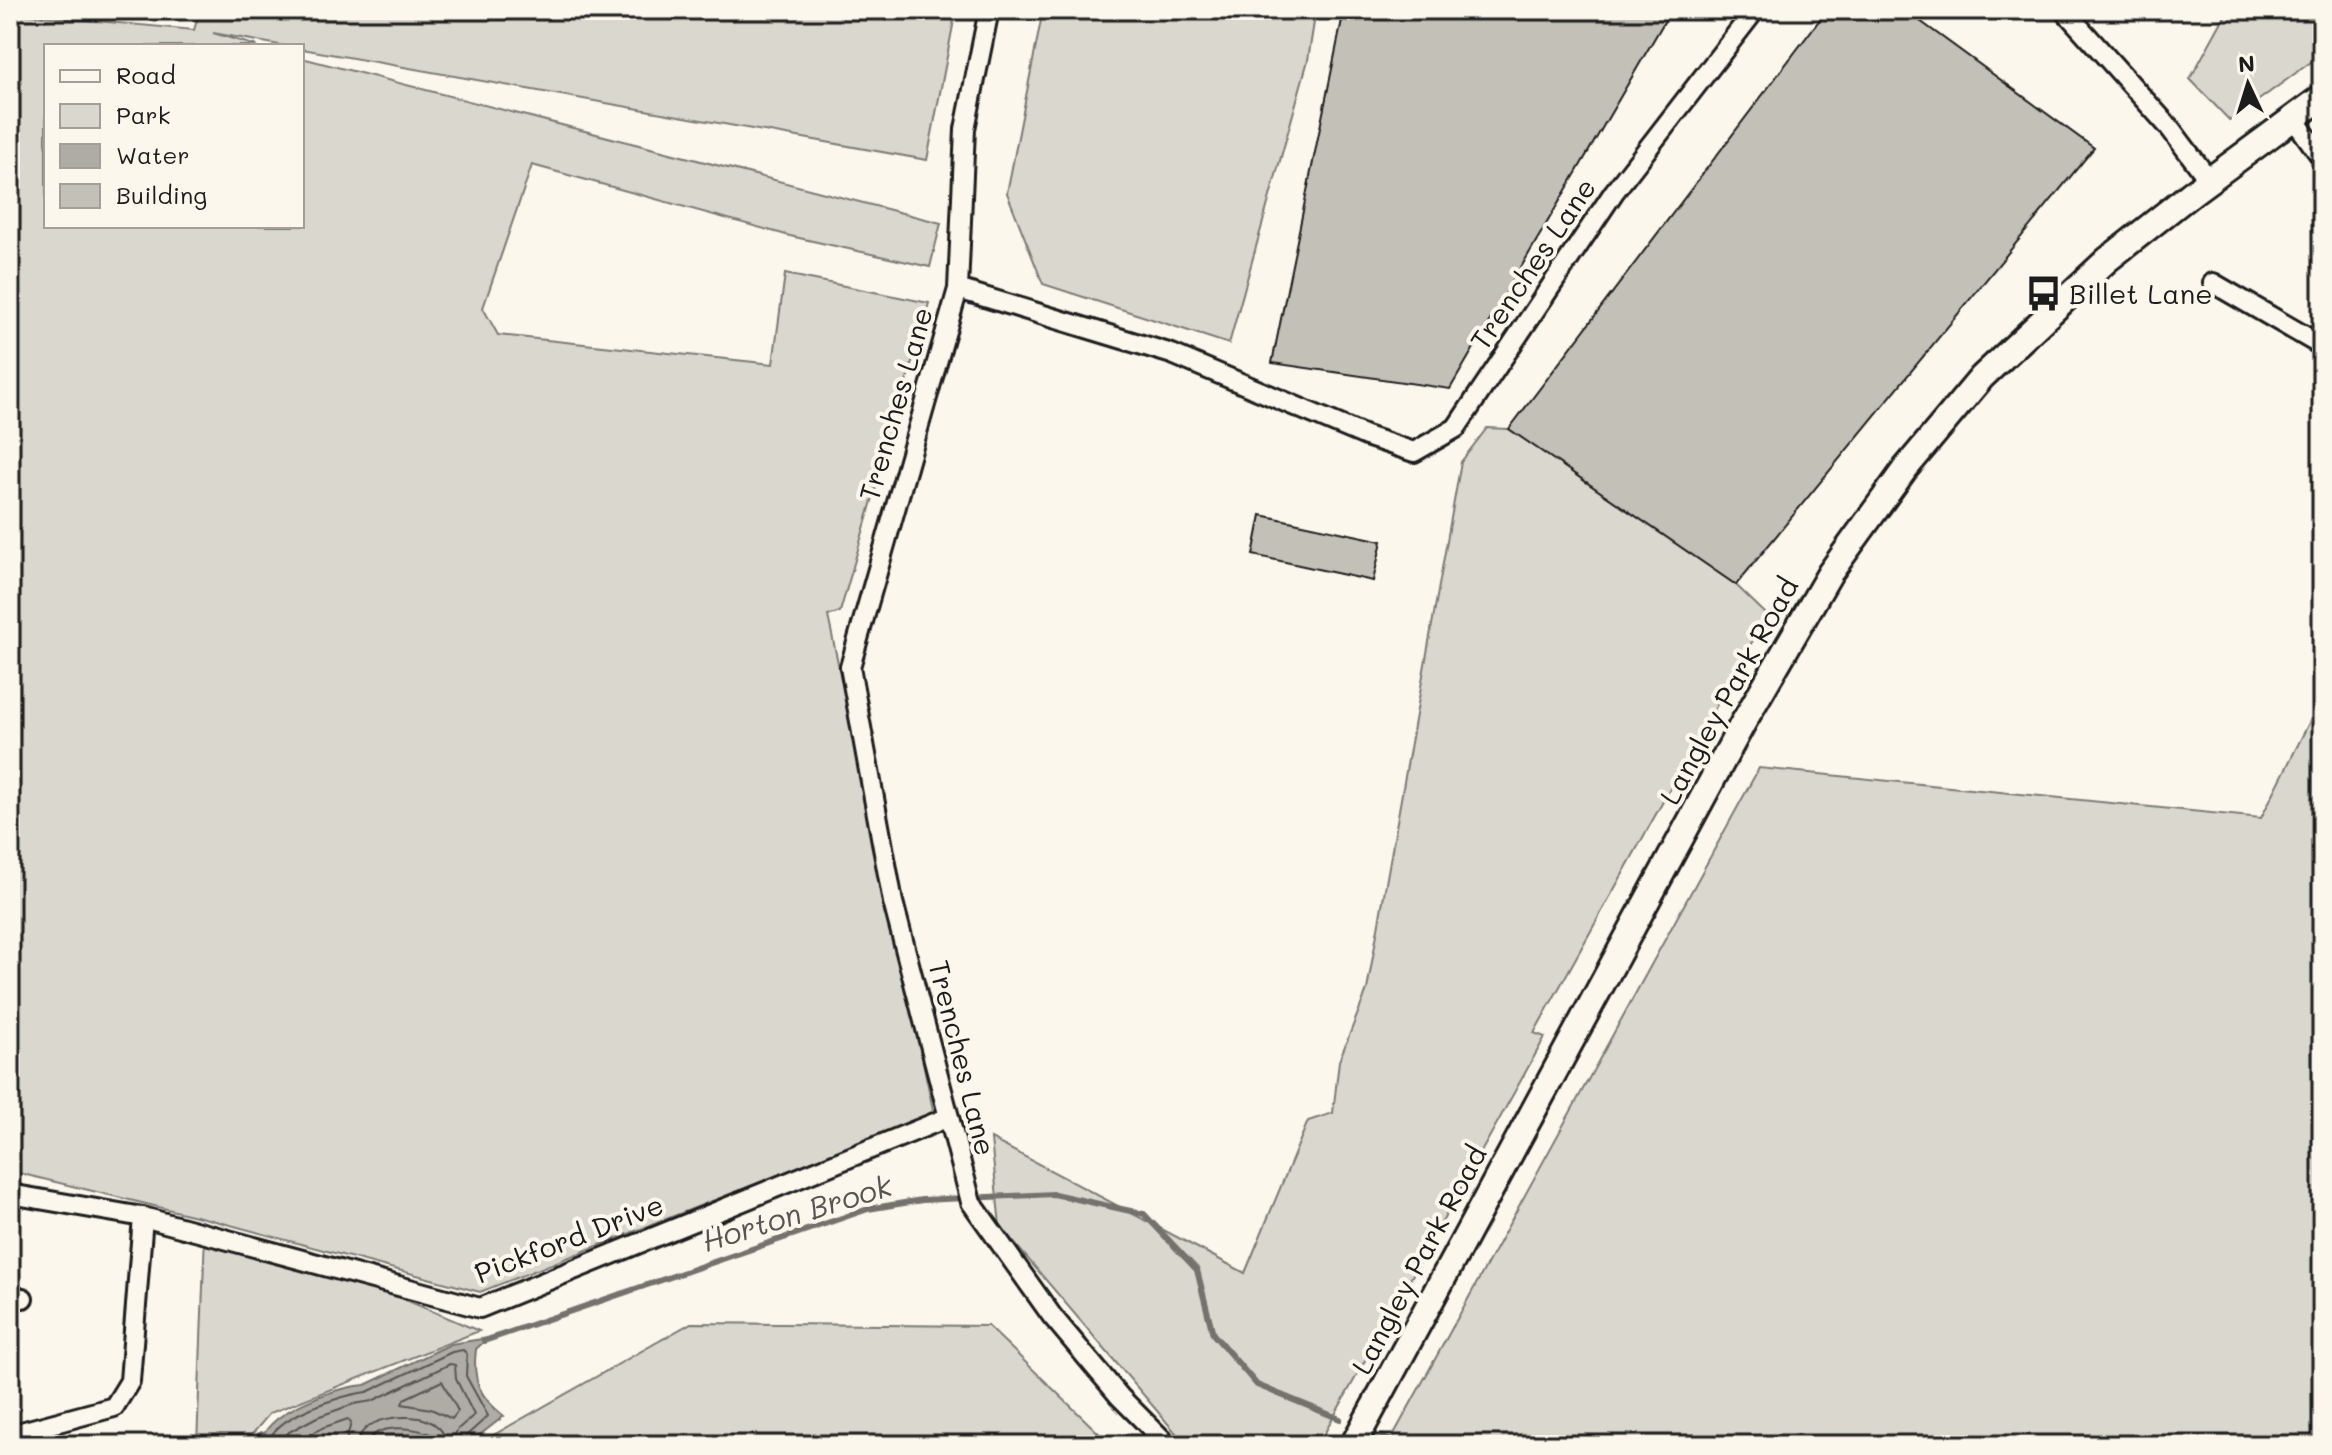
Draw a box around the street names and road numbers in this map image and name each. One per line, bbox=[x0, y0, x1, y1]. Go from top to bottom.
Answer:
street label: Trenches Lane bbox=[1461, 171, 1603, 356]
street label: Trenches Lane bbox=[850, 303, 940, 505]
street label: Langley Park Road bbox=[1651, 571, 1805, 810]
street label: Trenches Lane bbox=[921, 957, 1005, 1159]
street label: Langley Park Road bbox=[1343, 1139, 1494, 1380]
street label: Pickford Drive bbox=[469, 1186, 668, 1291]

